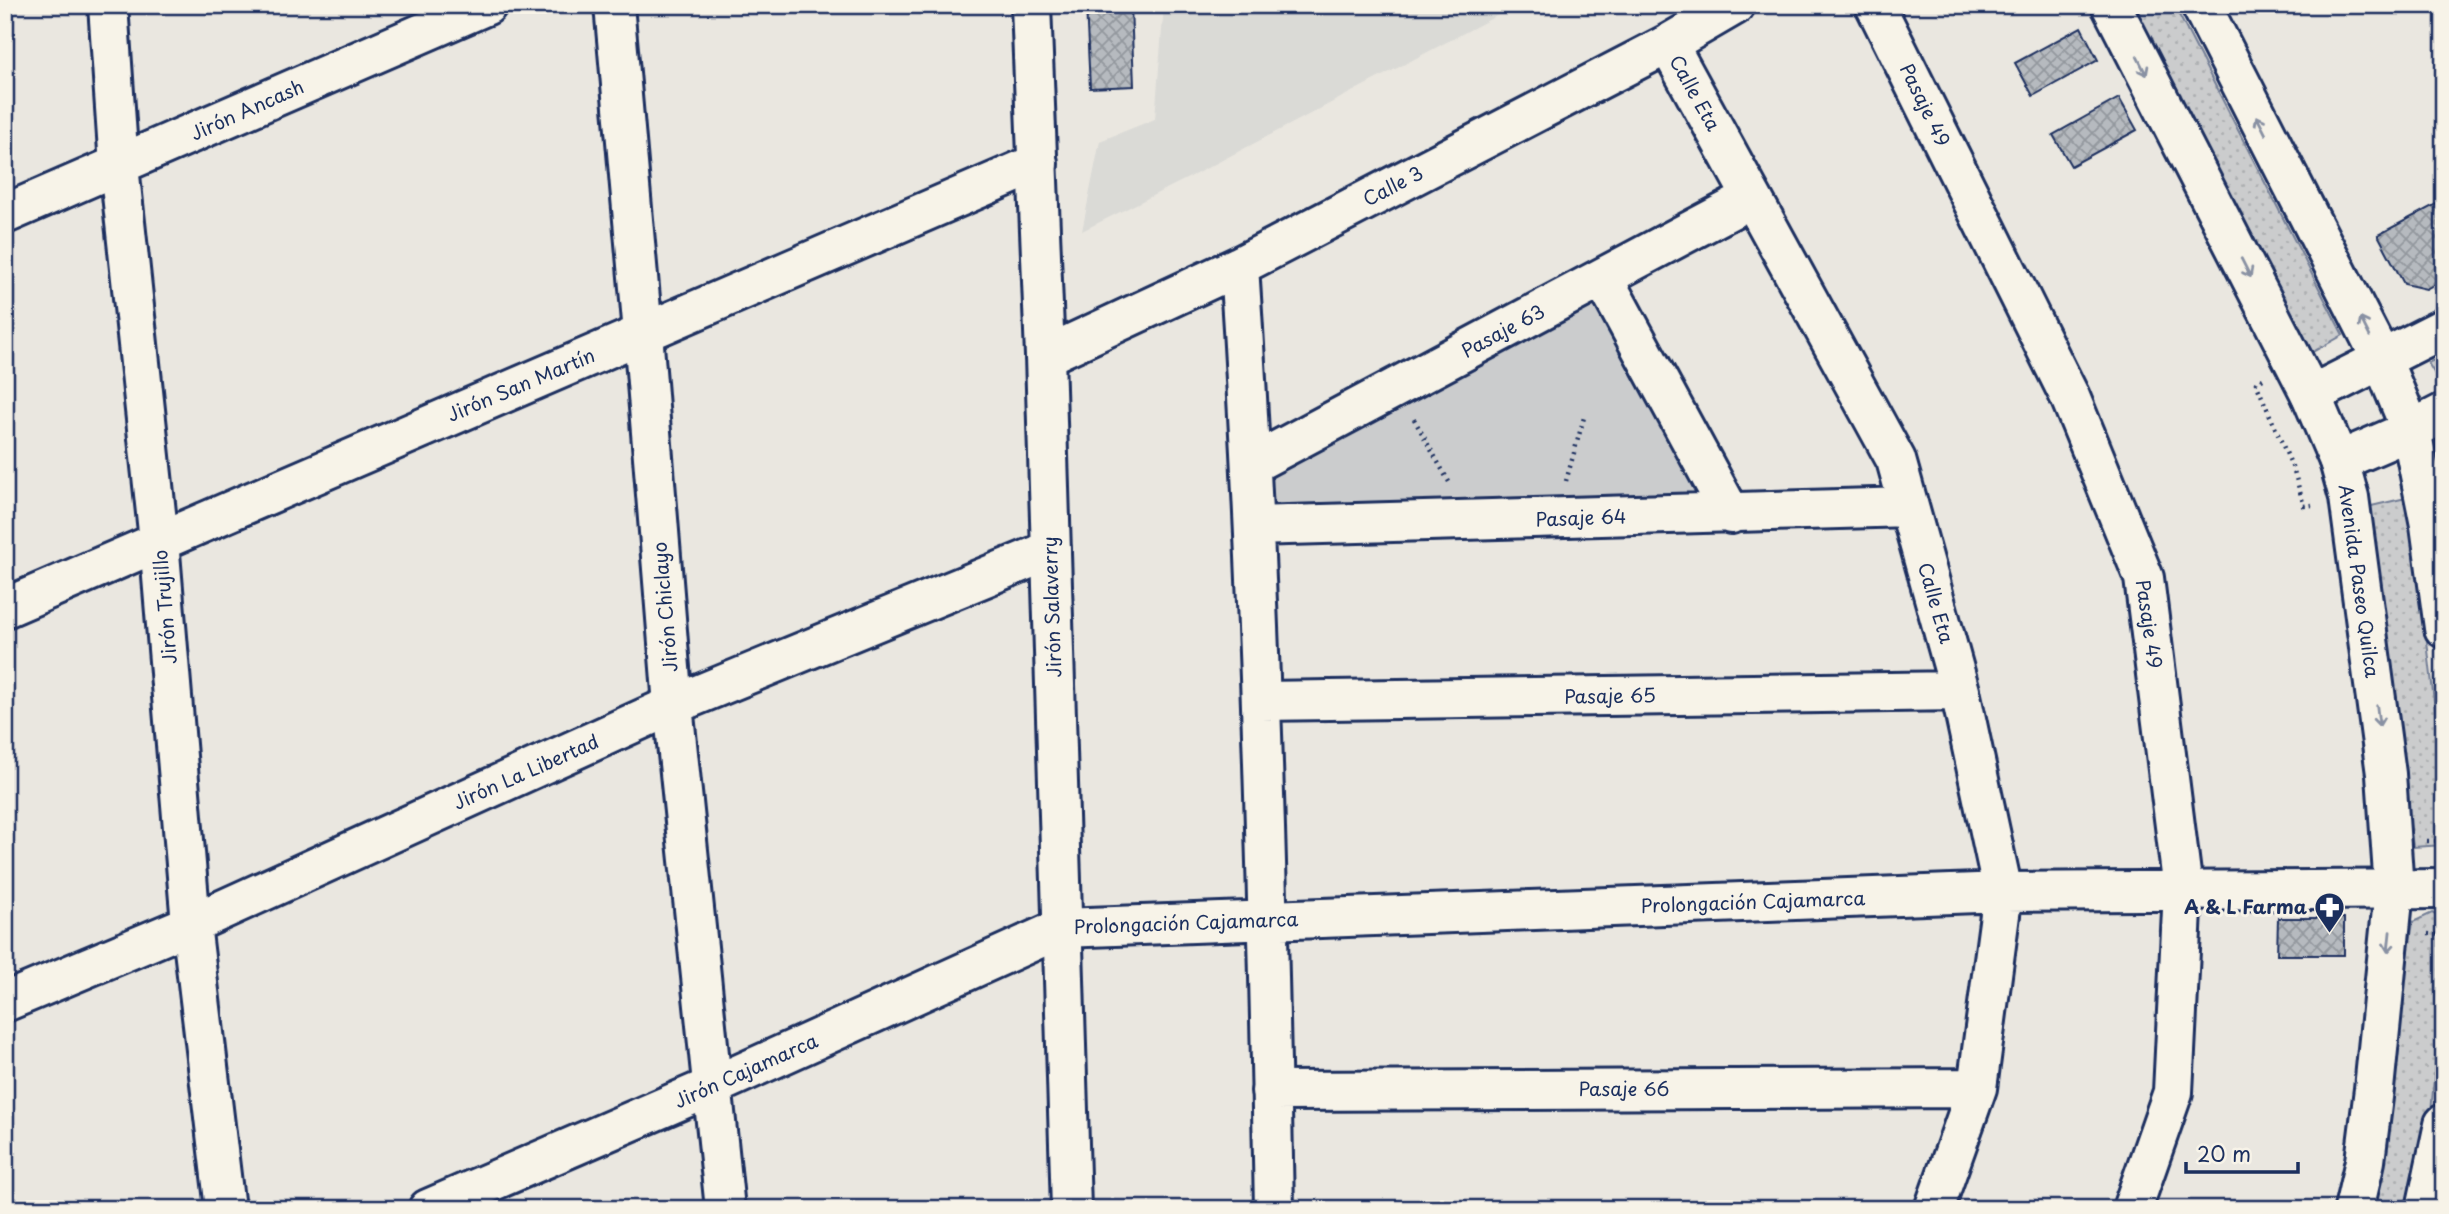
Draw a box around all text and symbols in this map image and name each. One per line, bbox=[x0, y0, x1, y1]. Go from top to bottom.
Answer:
street label: Calle Eta bbox=[1664, 49, 1728, 136]
one-way arrow bbox=[2136, 55, 2149, 76]
street label: Pasaje 49 bbox=[1894, 58, 1958, 151]
street label: Jirón Ancash bbox=[186, 72, 308, 147]
one-way arrow bbox=[2254, 115, 2268, 135]
street label: Calle 3 bbox=[1358, 158, 1427, 212]
one-way arrow bbox=[2239, 257, 2253, 278]
street label: Pasaje 63 bbox=[1456, 297, 1549, 364]
one-way arrow bbox=[2358, 317, 2371, 338]
street label: Jirón San Martín bbox=[442, 340, 599, 428]
street label: Avenida Paseo Quilca bbox=[2333, 482, 2387, 679]
street label: Pasaje 64 bbox=[1535, 501, 1627, 533]
street label: Jirón Salaverry bbox=[1035, 536, 1067, 678]
street label: Jirón Chiclayo bbox=[644, 541, 684, 673]
street label: Jirón Trujillo bbox=[145, 549, 183, 666]
street label: Calle Eta bbox=[1912, 559, 1962, 647]
street label: Pasaje 49 bbox=[2130, 578, 2170, 670]
street label: Pasaje 65 bbox=[1564, 680, 1656, 710]
one-way arrow bbox=[2372, 704, 2385, 727]
street label: Jirón La Libertad bbox=[448, 726, 603, 816]
street label: Prolongación Cajamarca bbox=[1640, 883, 1866, 919]
pharmacy icon: A & L Farma bbox=[2313, 890, 2347, 934]
place label: A & L Farma bbox=[2184, 892, 2307, 920]
street label: Prolongación Cajamarca bbox=[1073, 904, 1299, 940]
one-way arrow bbox=[2382, 931, 2395, 953]
street label: Jirón Cajamarca bbox=[669, 1026, 822, 1114]
street label: Pasaje 66 bbox=[1579, 1074, 1670, 1102]
scale bar bbox=[2186, 1130, 2298, 1174]
text: 20 m bbox=[2197, 1137, 2251, 1169]

